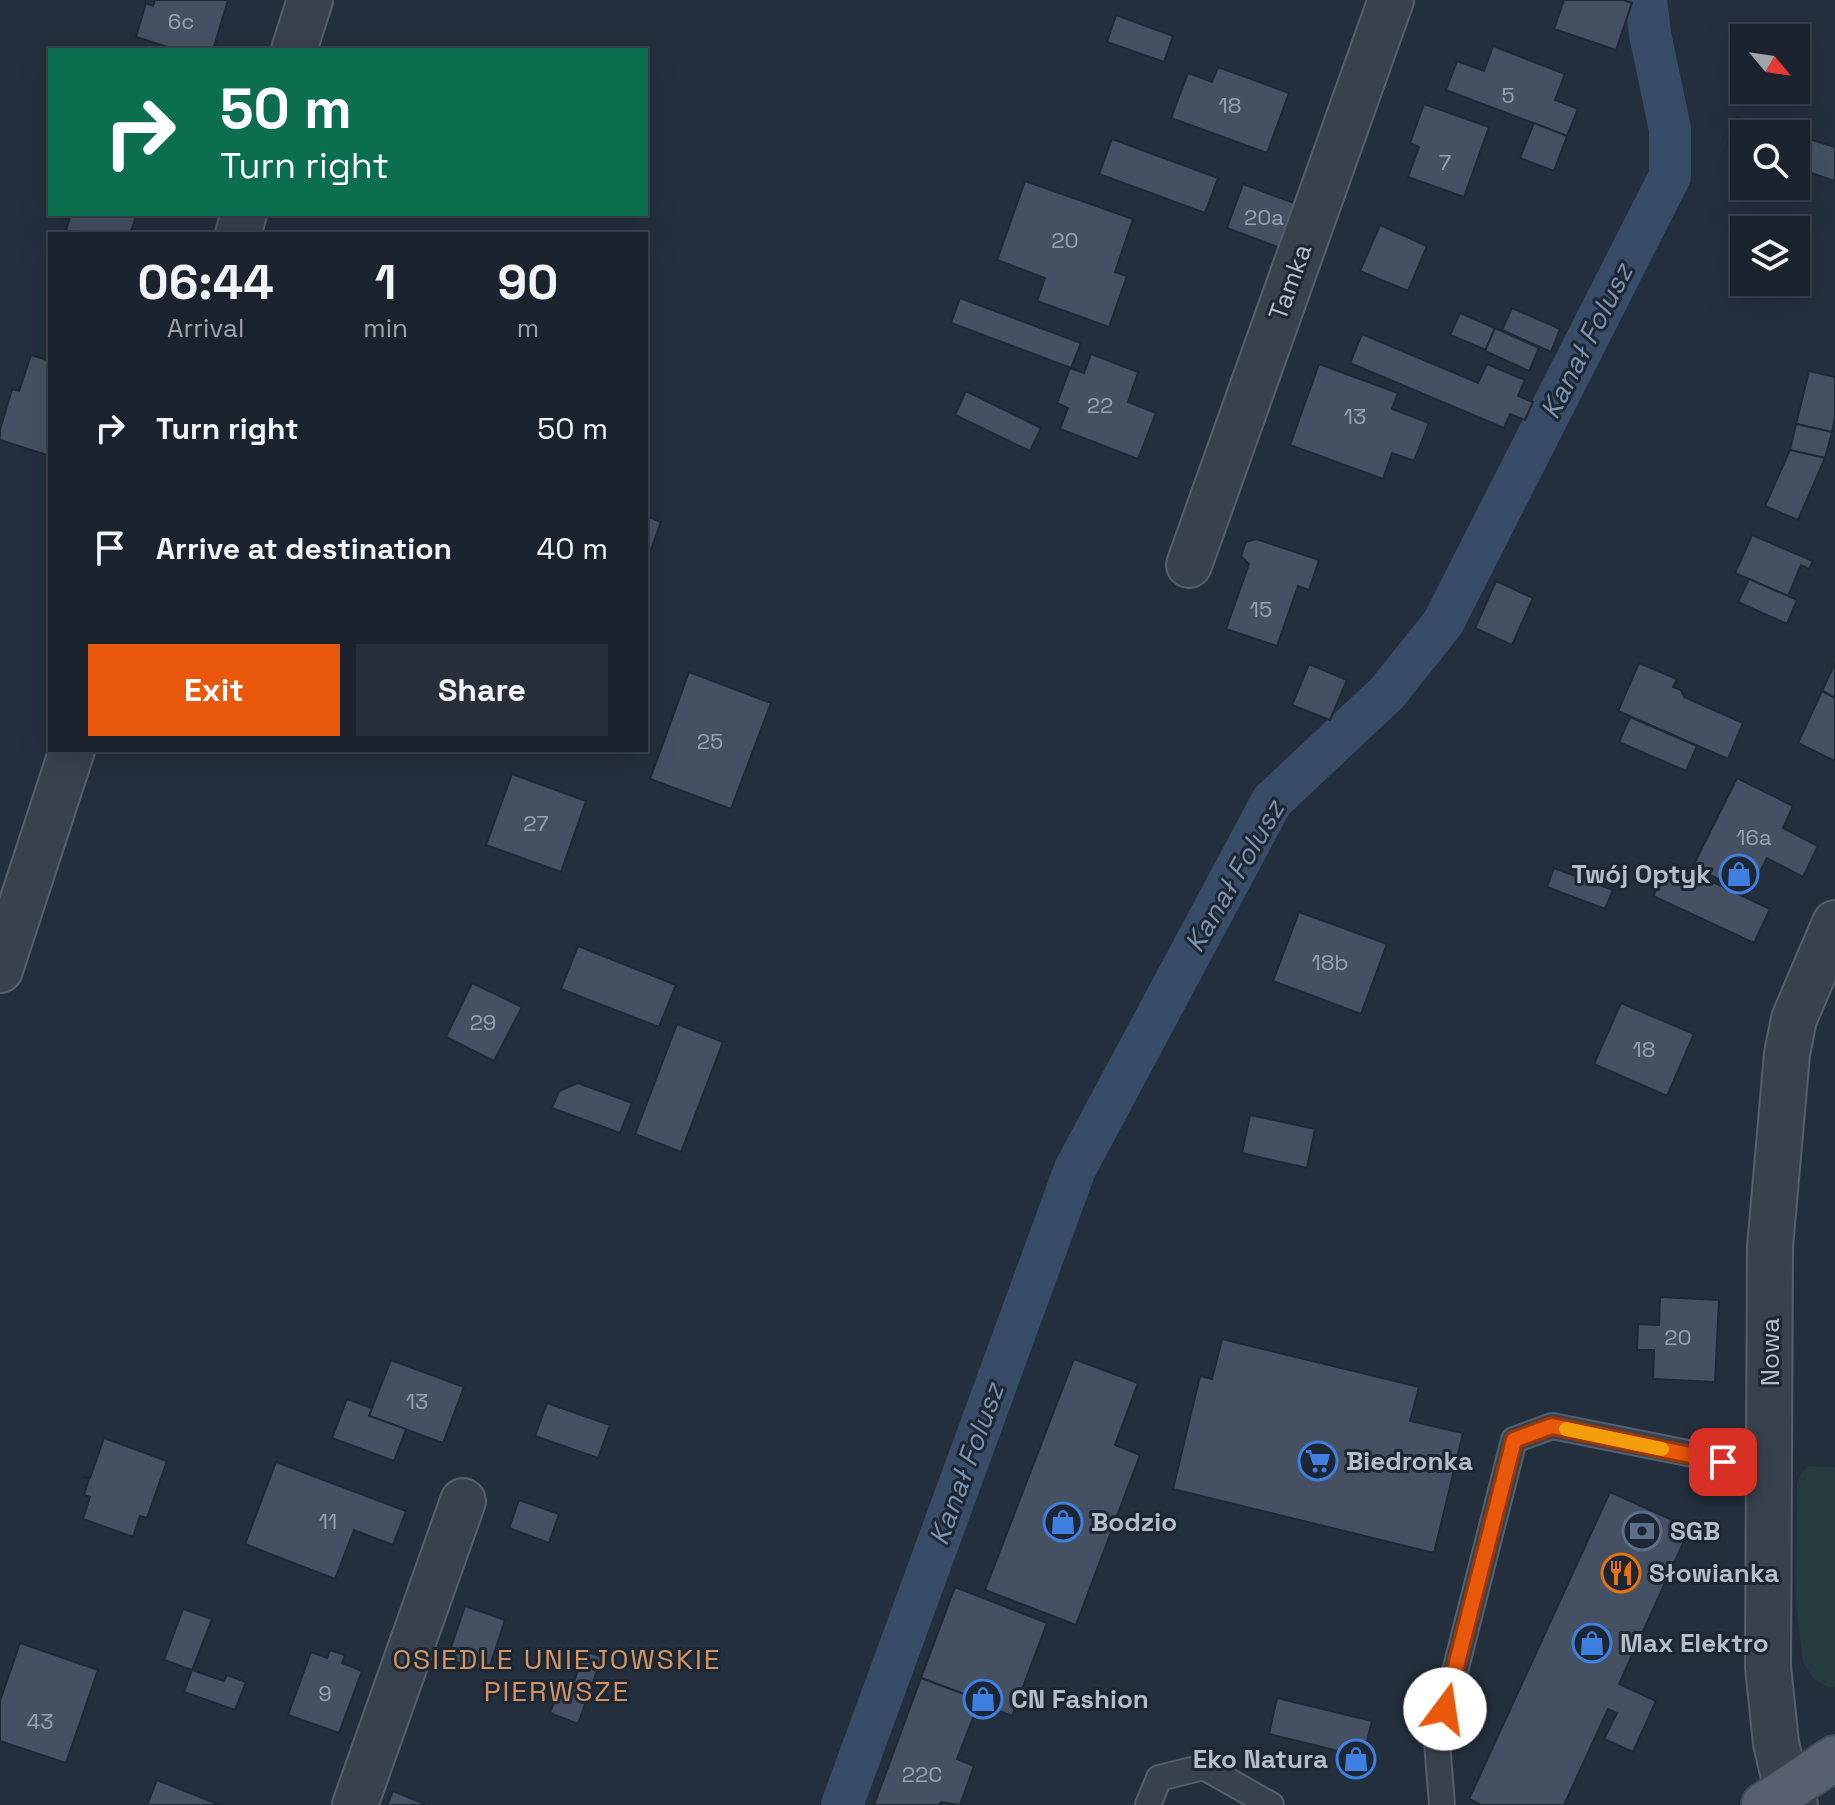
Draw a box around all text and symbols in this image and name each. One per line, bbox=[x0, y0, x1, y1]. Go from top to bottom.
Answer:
house number: 6c bbox=[168, 7, 194, 35]
north arrow bbox=[1730, 24, 1810, 104]
map controls bbox=[1730, 24, 1810, 296]
text: 50 m bbox=[220, 73, 352, 144]
icon: right bbox=[88, 80, 192, 184]
house number: 5 bbox=[1501, 81, 1515, 109]
house number: 18 bbox=[1219, 91, 1241, 119]
button: search bbox=[1730, 120, 1810, 200]
text: Turn right bbox=[220, 143, 389, 189]
house number: 7 bbox=[1439, 148, 1451, 176]
house number: 20a bbox=[1244, 203, 1284, 231]
button: layers bbox=[1730, 216, 1810, 296]
house number: 20 bbox=[1051, 226, 1079, 254]
street label: Tamka bbox=[1261, 239, 1319, 325]
text: 06:44 bbox=[138, 252, 274, 313]
text: 1 bbox=[375, 252, 397, 313]
text: 90 bbox=[498, 252, 558, 313]
water label: Kanał Folusz bbox=[1532, 255, 1642, 425]
text: Arrival bbox=[167, 311, 244, 345]
text: min bbox=[363, 311, 408, 345]
text: m bbox=[517, 311, 539, 345]
house number: 22 bbox=[1087, 391, 1113, 419]
house number: 13 bbox=[1344, 402, 1366, 430]
icon: right bbox=[88, 406, 132, 450]
text: Turn right bbox=[156, 409, 299, 448]
text: 50 m bbox=[537, 409, 608, 448]
icon: arrive bbox=[88, 526, 132, 570]
text: Arrive at destination bbox=[156, 529, 452, 568]
text: 40 m bbox=[537, 529, 608, 568]
house number: 15 bbox=[1250, 595, 1272, 623]
button: Exit bbox=[88, 644, 340, 736]
button: Share bbox=[356, 644, 608, 736]
house number: 25 bbox=[697, 727, 723, 755]
water label: Kanał Folusz bbox=[1176, 792, 1293, 958]
house number: 27 bbox=[523, 809, 549, 837]
house number: 16a bbox=[1736, 823, 1772, 851]
shop icon: Twój Optyk bbox=[1718, 853, 1760, 895]
place label: Twój Optyk bbox=[1571, 857, 1711, 891]
house number: 18b bbox=[1311, 948, 1349, 976]
house number: 29 bbox=[470, 1008, 496, 1036]
house number: 18 bbox=[1633, 1035, 1655, 1063]
street label: Nowa bbox=[1753, 1318, 1787, 1386]
house number: 20 bbox=[1664, 1323, 1692, 1351]
water label: Kanał Folusz bbox=[920, 1376, 1013, 1550]
house number: 13 bbox=[406, 1387, 428, 1415]
pin bbox=[1689, 1428, 1757, 1496]
supermarket icon: Biedronka bbox=[1297, 1440, 1339, 1482]
icon: arrive bbox=[1701, 1440, 1745, 1484]
place label: Biedronka bbox=[1346, 1444, 1473, 1478]
shop icon: Bodzio bbox=[1042, 1501, 1084, 1543]
place label: Bodzio bbox=[1091, 1505, 1177, 1539]
house number: 11 bbox=[319, 1507, 337, 1535]
bank icon: SGB bbox=[1621, 1510, 1663, 1552]
place label: SGB bbox=[1670, 1514, 1720, 1548]
restaurant icon: Słowianka bbox=[1600, 1552, 1642, 1594]
place label: Słowianka bbox=[1649, 1556, 1779, 1590]
shop icon: Max Elektro bbox=[1571, 1622, 1613, 1664]
place label: Max Elektro bbox=[1620, 1626, 1769, 1660]
district label: OSIEDLE UNIEJOWSKIE PIERWSZE bbox=[392, 1641, 722, 1709]
position arrow bbox=[1403, 1667, 1487, 1751]
shop icon: CN Fashion bbox=[962, 1678, 1004, 1720]
house number: 9 bbox=[318, 1679, 332, 1707]
place label: CN Fashion bbox=[1011, 1682, 1149, 1716]
house number: 43 bbox=[26, 1707, 54, 1735]
shop icon: Eko Natura bbox=[1335, 1738, 1377, 1780]
place label: Eko Natura bbox=[1193, 1742, 1328, 1776]
house number: 22C bbox=[902, 1760, 942, 1788]

